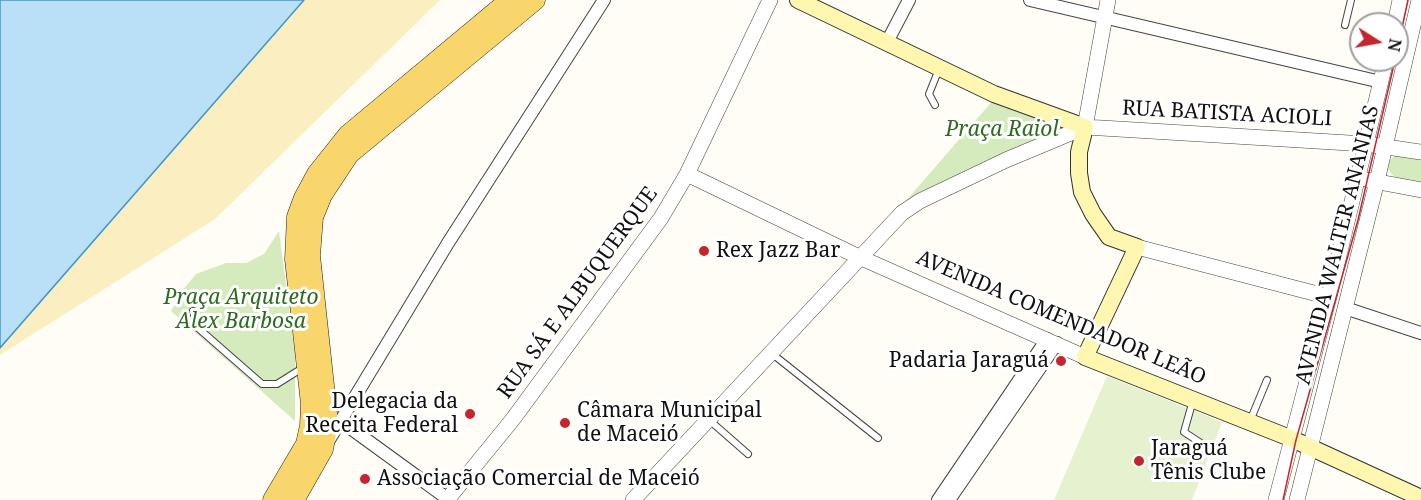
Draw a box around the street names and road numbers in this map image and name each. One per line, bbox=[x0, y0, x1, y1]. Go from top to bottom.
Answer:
street label: RUA BATISTA ACIOLI bbox=[1121, 96, 1333, 132]
street label: AVENIDA WALTER ANANIAS bbox=[1291, 103, 1385, 387]
street label: RUA SÁ E ALBUQUERQUE bbox=[493, 182, 663, 404]
street label: AVENIDA COMENDADOR LEÃO bbox=[912, 245, 1210, 391]

